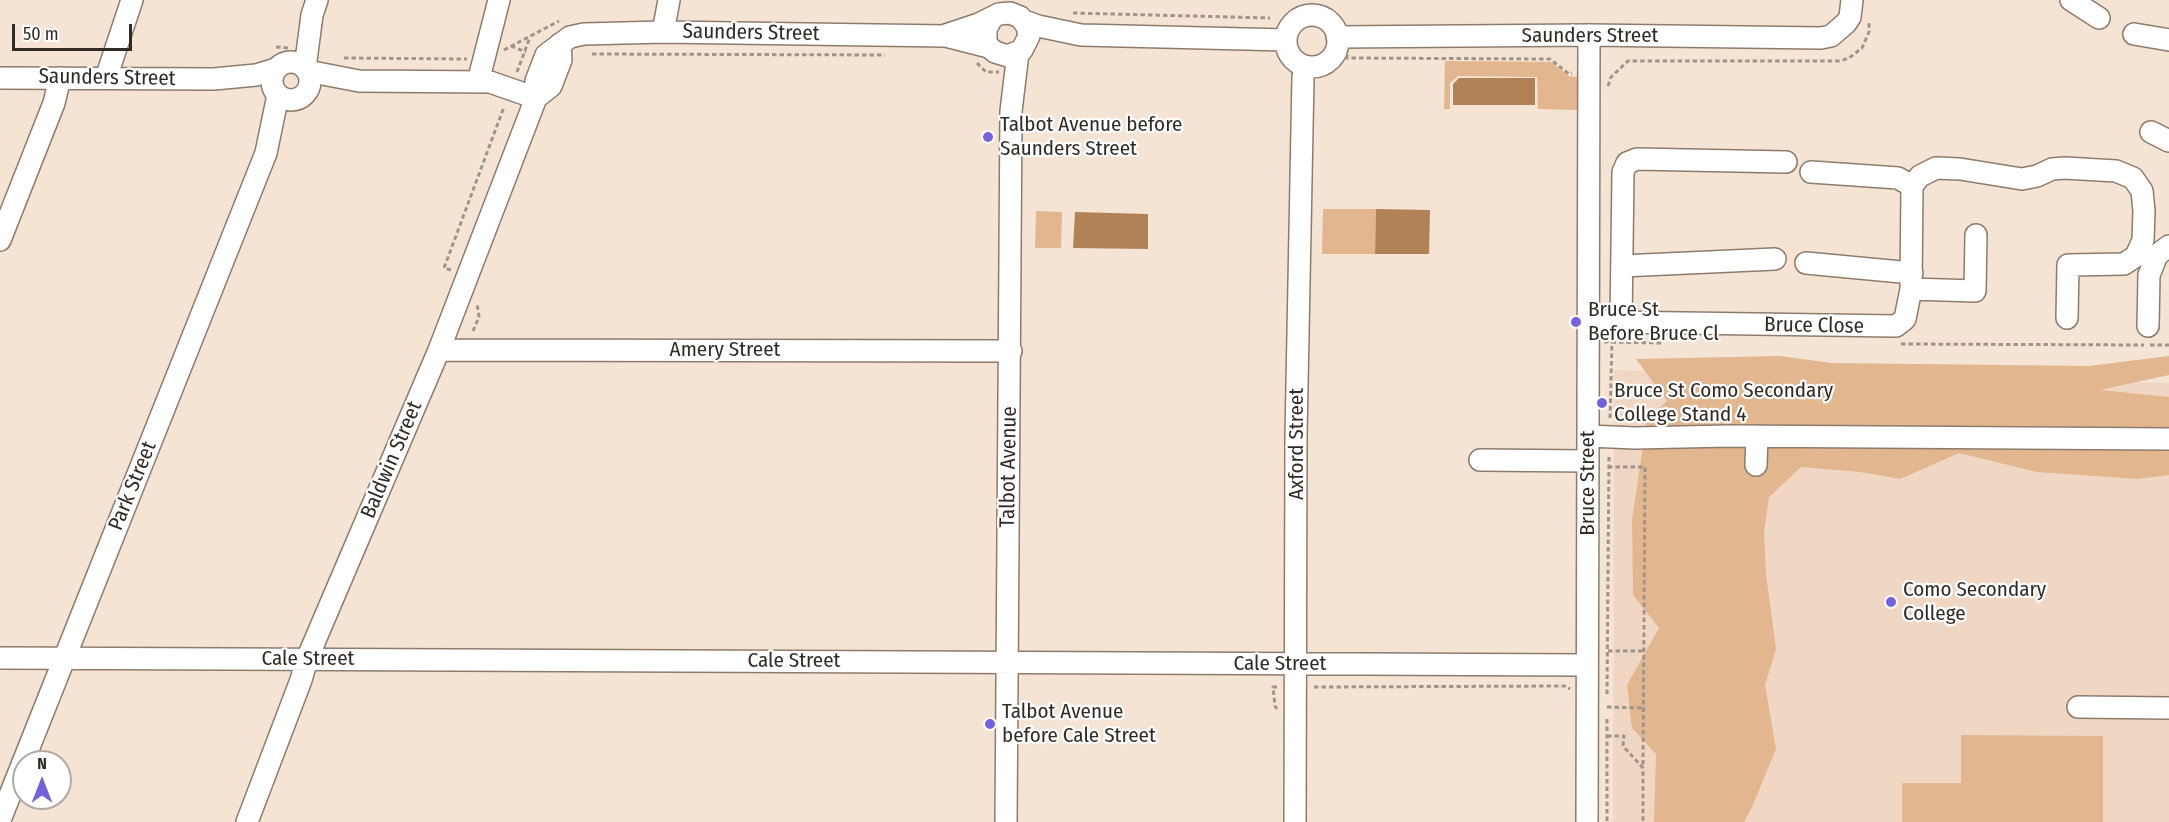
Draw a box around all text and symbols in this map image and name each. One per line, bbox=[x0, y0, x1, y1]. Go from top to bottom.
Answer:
scale bar bbox=[15, 12, 135, 50]
street label: Saunders Street bbox=[682, 19, 820, 47]
text: 50 m bbox=[23, 23, 59, 45]
street label: Saunders Street bbox=[1522, 23, 1658, 49]
street label: Saunders Street bbox=[38, 64, 176, 92]
place label: Talbot Avenue before Saunders Street bbox=[1000, 112, 1182, 162]
marker: Talbot Avenue before Saunders Street bbox=[981, 130, 995, 144]
place label: Bruce St Before Bruce Cl bbox=[1588, 297, 1719, 347]
street label: Bruce Close bbox=[1764, 313, 1864, 339]
marker: Bruce St Before Bruce Cl bbox=[1569, 315, 1583, 329]
street label: Amery Street bbox=[670, 337, 780, 363]
place label: Bruce St Como Secondary College Stand 4 bbox=[1614, 378, 1833, 428]
street label: Axford Street bbox=[1284, 388, 1310, 500]
marker: Bruce St Como Secondary College Stand 4 bbox=[1595, 396, 1609, 410]
street label: Baldwin Street bbox=[356, 398, 428, 522]
street label: Talbot Avenue bbox=[995, 406, 1023, 528]
street label: Bruce Street bbox=[1575, 430, 1601, 536]
street label: Park Street bbox=[104, 438, 162, 534]
place label: Como Secondary College bbox=[1903, 577, 2046, 627]
marker: Como Secondary College bbox=[1884, 595, 1898, 609]
street label: Cale Street bbox=[262, 646, 354, 672]
street label: Cale Street bbox=[748, 648, 840, 674]
street label: Cale Street bbox=[1234, 651, 1326, 677]
place label: Talbot Avenue before Cale Street bbox=[1002, 699, 1156, 749]
marker: Talbot Avenue before Cale Street bbox=[983, 717, 997, 731]
north arrow bbox=[12, 750, 72, 810]
text: N bbox=[37, 754, 47, 773]

